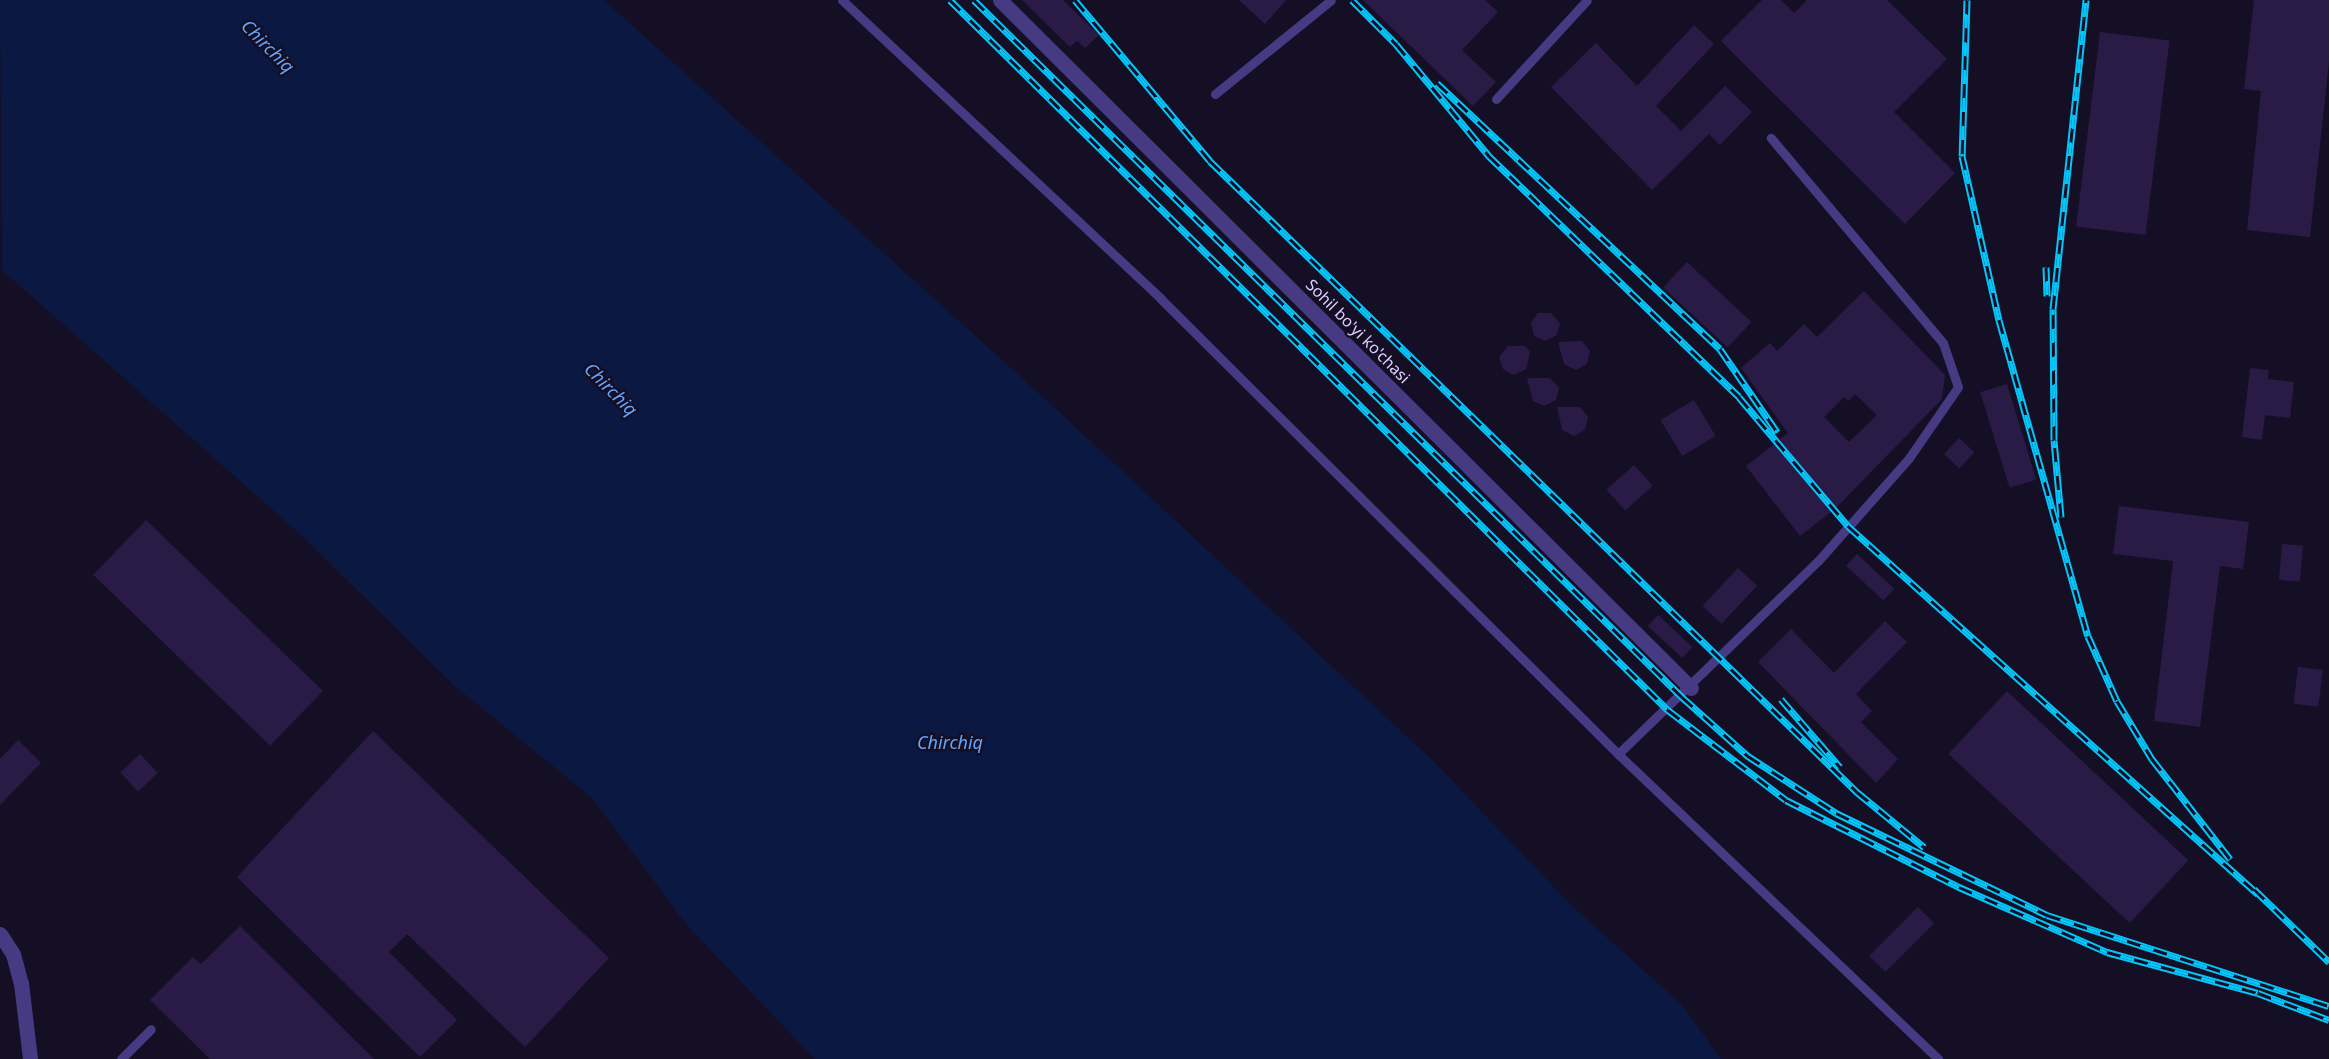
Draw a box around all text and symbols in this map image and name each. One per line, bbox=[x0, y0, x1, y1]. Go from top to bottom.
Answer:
water label: Chirchiq bbox=[237, 15, 299, 77]
street label: Sohil bo'yi ko'chasi bbox=[1302, 275, 1414, 387]
water label: Chirchiq bbox=[580, 358, 642, 420]
water label: Chirchiq bbox=[917, 731, 983, 753]

